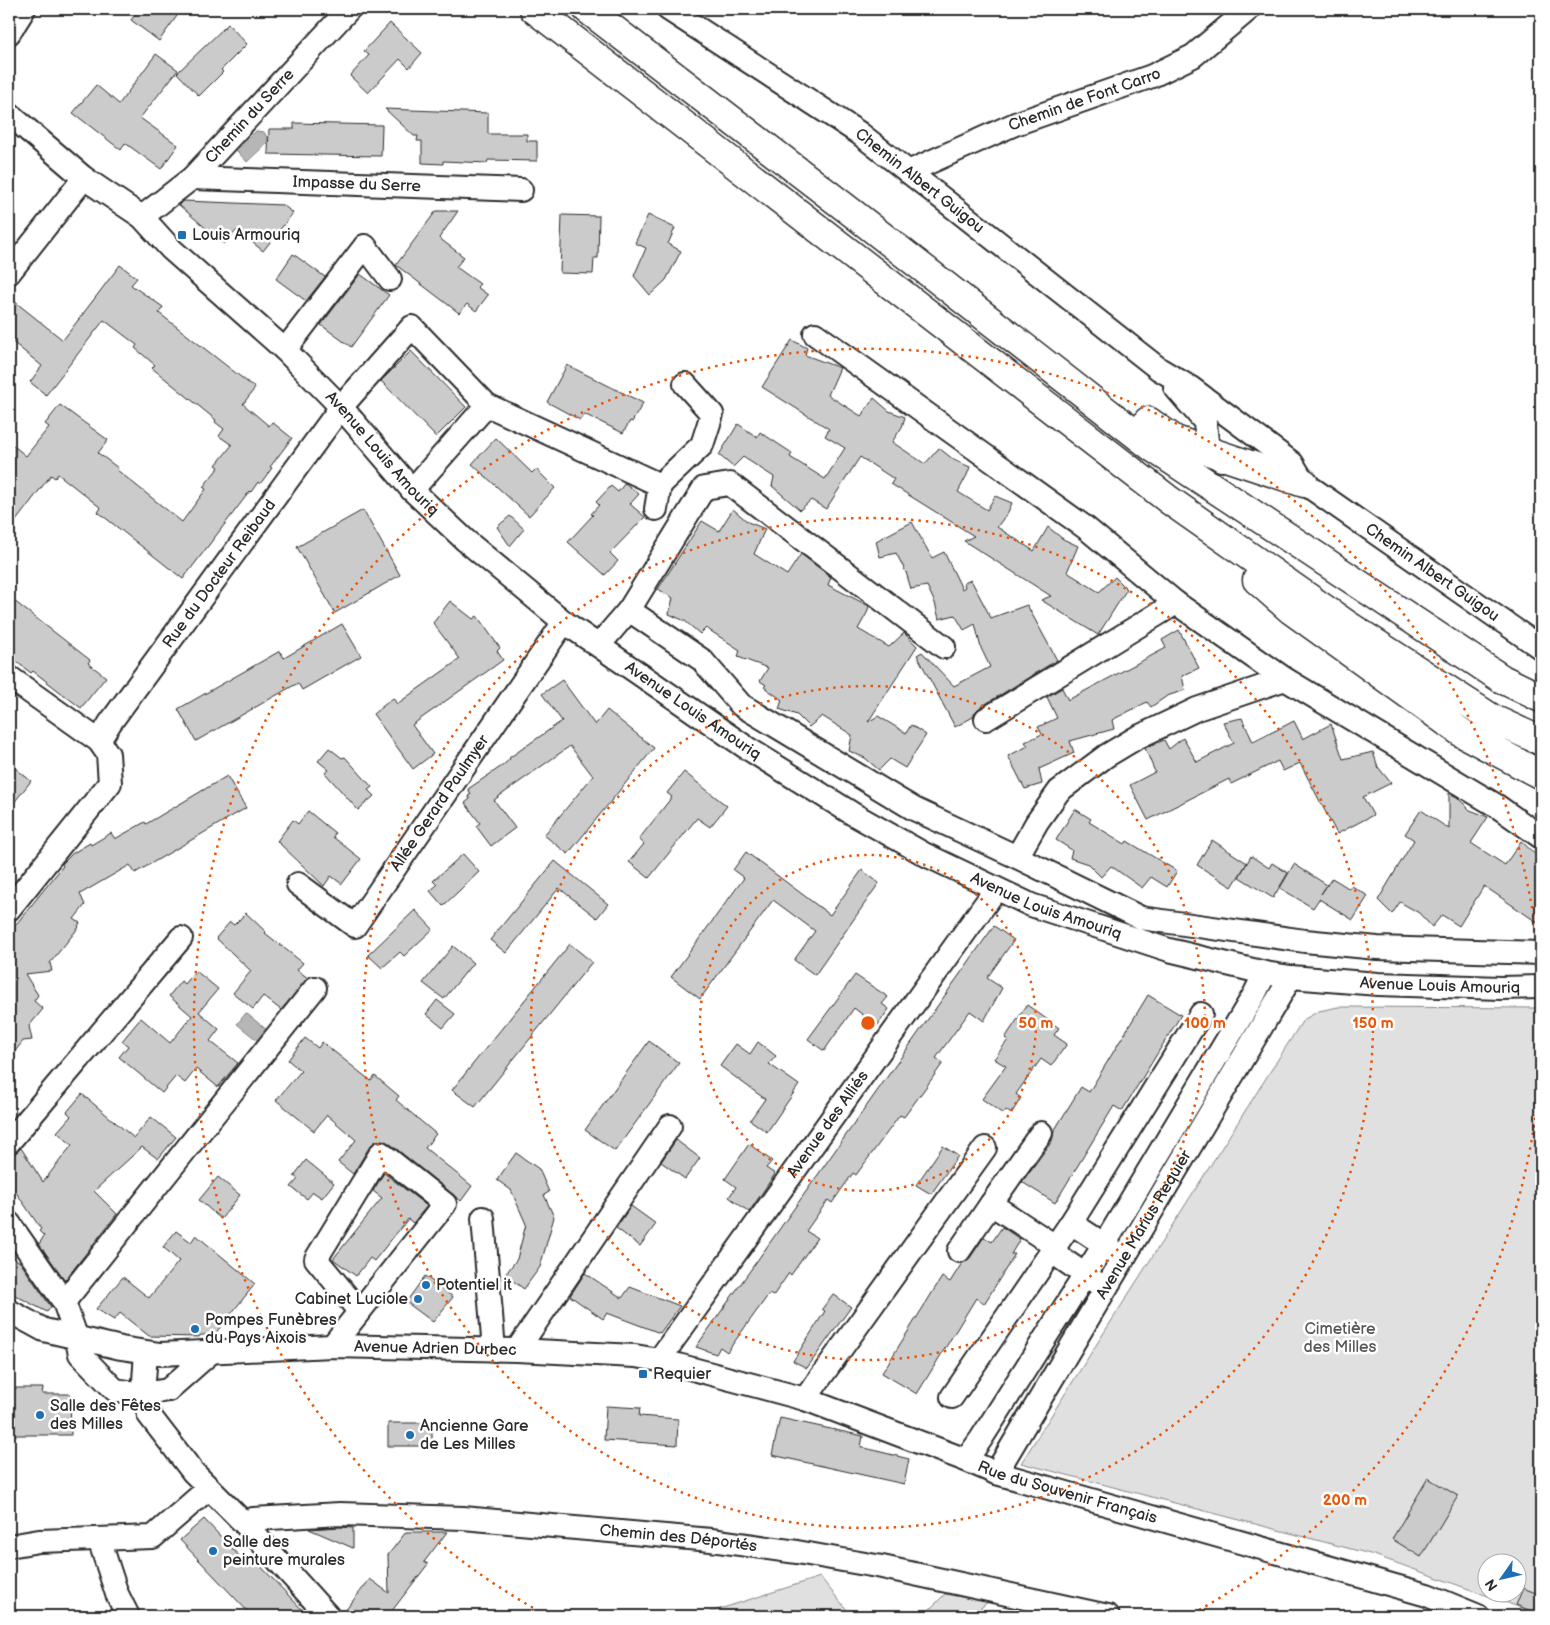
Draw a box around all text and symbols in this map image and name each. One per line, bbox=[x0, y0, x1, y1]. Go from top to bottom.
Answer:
street label: Chemin du Serre bbox=[201, 64, 298, 167]
street label: Chemin de Font Carro bbox=[1005, 64, 1164, 135]
street label: Chemin Albert Guigou bbox=[851, 124, 988, 237]
street label: Impasse du Serre bbox=[292, 172, 422, 196]
place label: Louis Armouriq bbox=[192, 226, 300, 245]
marker: Louis Armouriq bbox=[176, 229, 188, 241]
street label: Avenue Louis Amouriq bbox=[322, 387, 443, 520]
street label: Rue du Docteur Reibaud bbox=[159, 496, 280, 652]
street label: Chemin Albert Guigou bbox=[1362, 519, 1503, 625]
street label: Avenue Louis Amouriq bbox=[621, 657, 764, 764]
street label: Allée Gerard Paulmyer bbox=[386, 731, 493, 875]
street label: Avenue Louis Amouriq bbox=[967, 868, 1124, 943]
street label: Avenue Louis Amouriq bbox=[1359, 973, 1520, 998]
centre of rings bbox=[859, 1014, 877, 1032]
text: 50 m bbox=[1019, 1014, 1054, 1033]
text: 100 m bbox=[1184, 1014, 1226, 1033]
text: 150 m bbox=[1352, 1014, 1394, 1033]
street label: Avenue des Alliés bbox=[783, 1067, 873, 1181]
street label: Avenue Marius Requier bbox=[1092, 1147, 1195, 1302]
place label: Potentiel it bbox=[436, 1276, 512, 1295]
marker: Potentiel it bbox=[420, 1279, 432, 1291]
place label: Cabinet Luciole bbox=[295, 1290, 408, 1309]
marker: Cabinet Luciole bbox=[412, 1293, 424, 1305]
place label: Pompes Funèbres du Pays Aixois bbox=[205, 1311, 337, 1348]
park label: Cimetière des Milles bbox=[1304, 1320, 1377, 1357]
marker: Pompes Funèbres du Pays Aixois bbox=[189, 1323, 201, 1335]
street label: Avenue Adrien Durbec bbox=[354, 1337, 517, 1359]
place label: Requier bbox=[653, 1365, 711, 1384]
marker: Requier bbox=[637, 1368, 649, 1380]
place label: Salle des Fêtes des Milles bbox=[50, 1397, 161, 1434]
marker: Salle des Fêtes des Milles bbox=[34, 1409, 46, 1421]
place label: Ancienne Gare de Les Milles bbox=[420, 1417, 529, 1454]
marker: Ancienne Gare de Les Milles bbox=[404, 1429, 416, 1441]
street label: Rue du Souvenir Français bbox=[975, 1457, 1159, 1528]
text: 200 m bbox=[1323, 1491, 1367, 1510]
street label: Chemin des Déportés bbox=[599, 1521, 759, 1556]
place label: Salle des peinture murales bbox=[223, 1533, 345, 1570]
marker: Salle des peinture murales bbox=[207, 1545, 219, 1557]
north arrow bbox=[1478, 1552, 1528, 1602]
text: N bbox=[1482, 1576, 1502, 1594]

